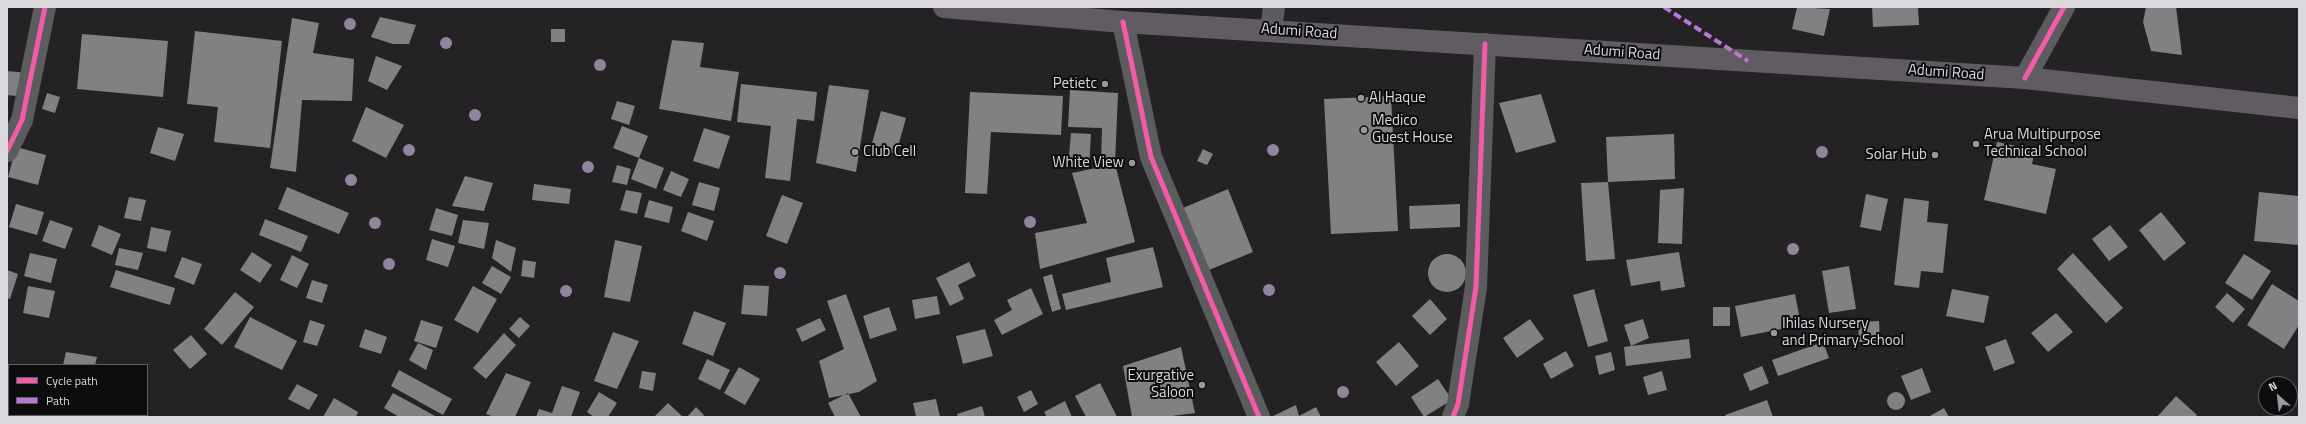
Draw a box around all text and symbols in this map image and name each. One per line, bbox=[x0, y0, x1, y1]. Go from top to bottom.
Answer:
street label: Adumi Road bbox=[1260, 20, 1338, 44]
street label: Adumi Road bbox=[1583, 41, 1661, 65]
street label: Adumi Road bbox=[1907, 61, 1985, 85]
place label: Petietc bbox=[1053, 75, 1097, 93]
marker: Petietc bbox=[1100, 79, 1110, 89]
place label: Al Haque bbox=[1369, 89, 1426, 107]
marker: Al Haque bbox=[1356, 93, 1366, 103]
place label: Medico Guest House bbox=[1372, 112, 1453, 147]
marker: Medico Guest House bbox=[1359, 125, 1369, 135]
place label: Arua Multipurpose Technical School bbox=[1984, 126, 2101, 161]
marker: Arua Multipurpose Technical School bbox=[1971, 139, 1981, 149]
place label: Club Cell bbox=[863, 143, 916, 161]
place label: Solar Hub bbox=[1866, 146, 1927, 164]
marker: Club Cell bbox=[850, 147, 860, 157]
marker: Solar Hub bbox=[1930, 150, 1940, 160]
place label: White View bbox=[1052, 154, 1124, 172]
marker: White View bbox=[1127, 158, 1137, 168]
place label: Ihilas Nursery and Primary School bbox=[1782, 315, 1904, 350]
marker: Ihilas Nursery and Primary School bbox=[1769, 328, 1779, 338]
legend bbox=[8, 364, 148, 416]
place label: Exurgative Saloon bbox=[1127, 367, 1194, 402]
text: Cycle path bbox=[46, 371, 98, 390]
north arrow bbox=[2258, 376, 2298, 416]
text: N bbox=[2266, 377, 2280, 395]
marker: Exurgative Saloon bbox=[1197, 380, 1207, 390]
text: Path bbox=[46, 391, 70, 410]

